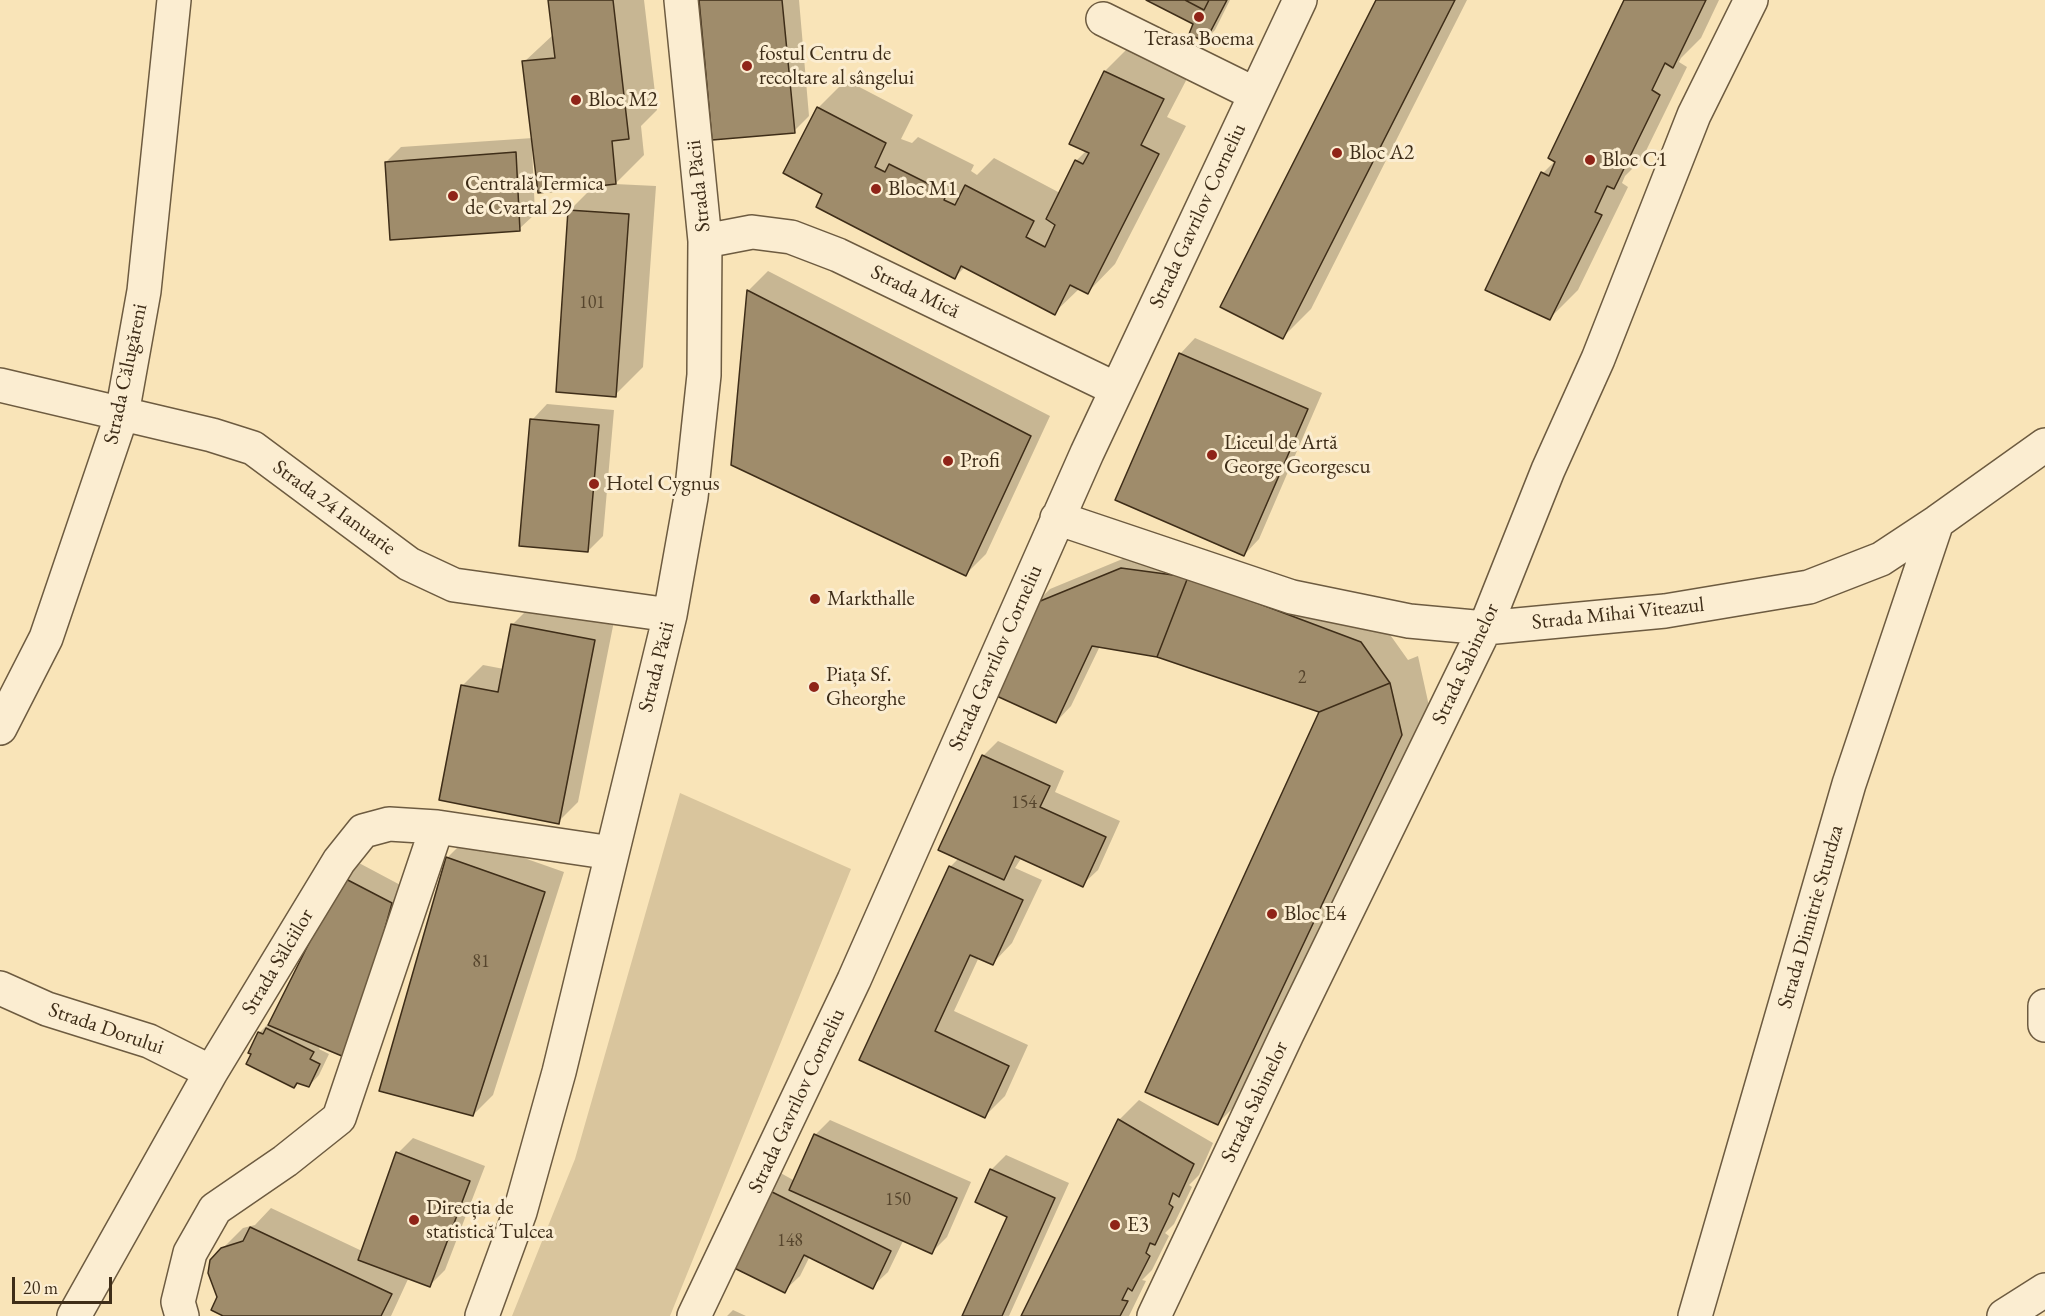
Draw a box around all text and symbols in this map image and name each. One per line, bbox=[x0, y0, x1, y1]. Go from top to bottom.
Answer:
marker: Terasa Boema bbox=[1192, 10, 1206, 24]
place label: Terasa Boema bbox=[1144, 26, 1254, 52]
place label: fostul Centru de recoltare al sângelui bbox=[759, 41, 914, 91]
marker: fostul Centru de recoltare al sângelui bbox=[740, 59, 754, 73]
place label: Bloc M2 bbox=[588, 87, 658, 113]
marker: Bloc M2 bbox=[569, 93, 583, 107]
street label: Strada Gavrilov Corneliu bbox=[1144, 120, 1252, 312]
street label: Strada Păcii bbox=[682, 139, 716, 233]
place label: Bloc A2 bbox=[1349, 140, 1414, 166]
marker: Bloc A2 bbox=[1330, 146, 1344, 160]
place label: Bloc C1 bbox=[1602, 147, 1667, 173]
marker: Bloc C1 bbox=[1583, 153, 1597, 167]
place label: Centrală Termica de Cvartal 29 bbox=[465, 171, 604, 221]
place label: Bloc M1 bbox=[888, 176, 958, 202]
marker: Bloc M1 bbox=[869, 182, 883, 196]
marker: Centrală Termica de Cvartal 29 bbox=[446, 189, 460, 203]
street label: Strada Mică bbox=[866, 260, 964, 324]
house number: 101 bbox=[579, 292, 605, 314]
street label: Strada Călugăreni bbox=[99, 301, 153, 447]
place label: Liceul de Artă George Georgescu bbox=[1224, 430, 1371, 480]
place label: Profi bbox=[960, 448, 1000, 474]
marker: Liceul de Artă George Georgescu bbox=[1205, 448, 1219, 462]
marker: Profi bbox=[941, 454, 955, 468]
street label: Strada 24 Ianuarie bbox=[268, 455, 400, 561]
place label: Hotel Cygnus bbox=[606, 471, 720, 497]
marker: Hotel Cygnus bbox=[587, 477, 601, 491]
street label: Strada Gavrilov Corneliu bbox=[944, 561, 1048, 755]
place label: Markthalle bbox=[827, 586, 915, 612]
marker: Markthalle bbox=[808, 592, 822, 606]
street label: Strada Mihai Viteazul bbox=[1531, 592, 1705, 636]
street label: Strada Sabinelor bbox=[1427, 599, 1505, 729]
street label: Strada Păcii bbox=[634, 619, 680, 715]
place label: Piața Sf. Gheorghe bbox=[826, 662, 906, 712]
house number: 2 bbox=[1298, 667, 1306, 689]
marker: Piața Sf. Gheorghe bbox=[807, 680, 821, 694]
house number: 154 bbox=[1011, 792, 1037, 814]
street label: Strada Dimitrie Sturdza bbox=[1773, 822, 1849, 1012]
place label: Bloc E4 bbox=[1284, 901, 1346, 927]
street label: Strada Sălciilor bbox=[236, 904, 320, 1020]
marker: Bloc E4 bbox=[1265, 907, 1279, 921]
house number: 81 bbox=[472, 951, 490, 973]
street label: Strada Dorului bbox=[45, 997, 167, 1061]
street label: Strada Gavrilov Corneliu bbox=[743, 1005, 851, 1197]
street label: Strada Sabinelor bbox=[1216, 1037, 1294, 1167]
house number: 150 bbox=[885, 1189, 911, 1211]
place label: Direcția de statistică Tulcea bbox=[426, 1195, 554, 1245]
place label: E3 bbox=[1127, 1212, 1149, 1238]
marker: Direcția de statistică Tulcea bbox=[407, 1213, 421, 1227]
marker: E3 bbox=[1108, 1218, 1122, 1232]
house number: 148 bbox=[777, 1230, 803, 1252]
scale bar bbox=[15, 1265, 116, 1303]
text: 20 m bbox=[23, 1276, 58, 1299]

